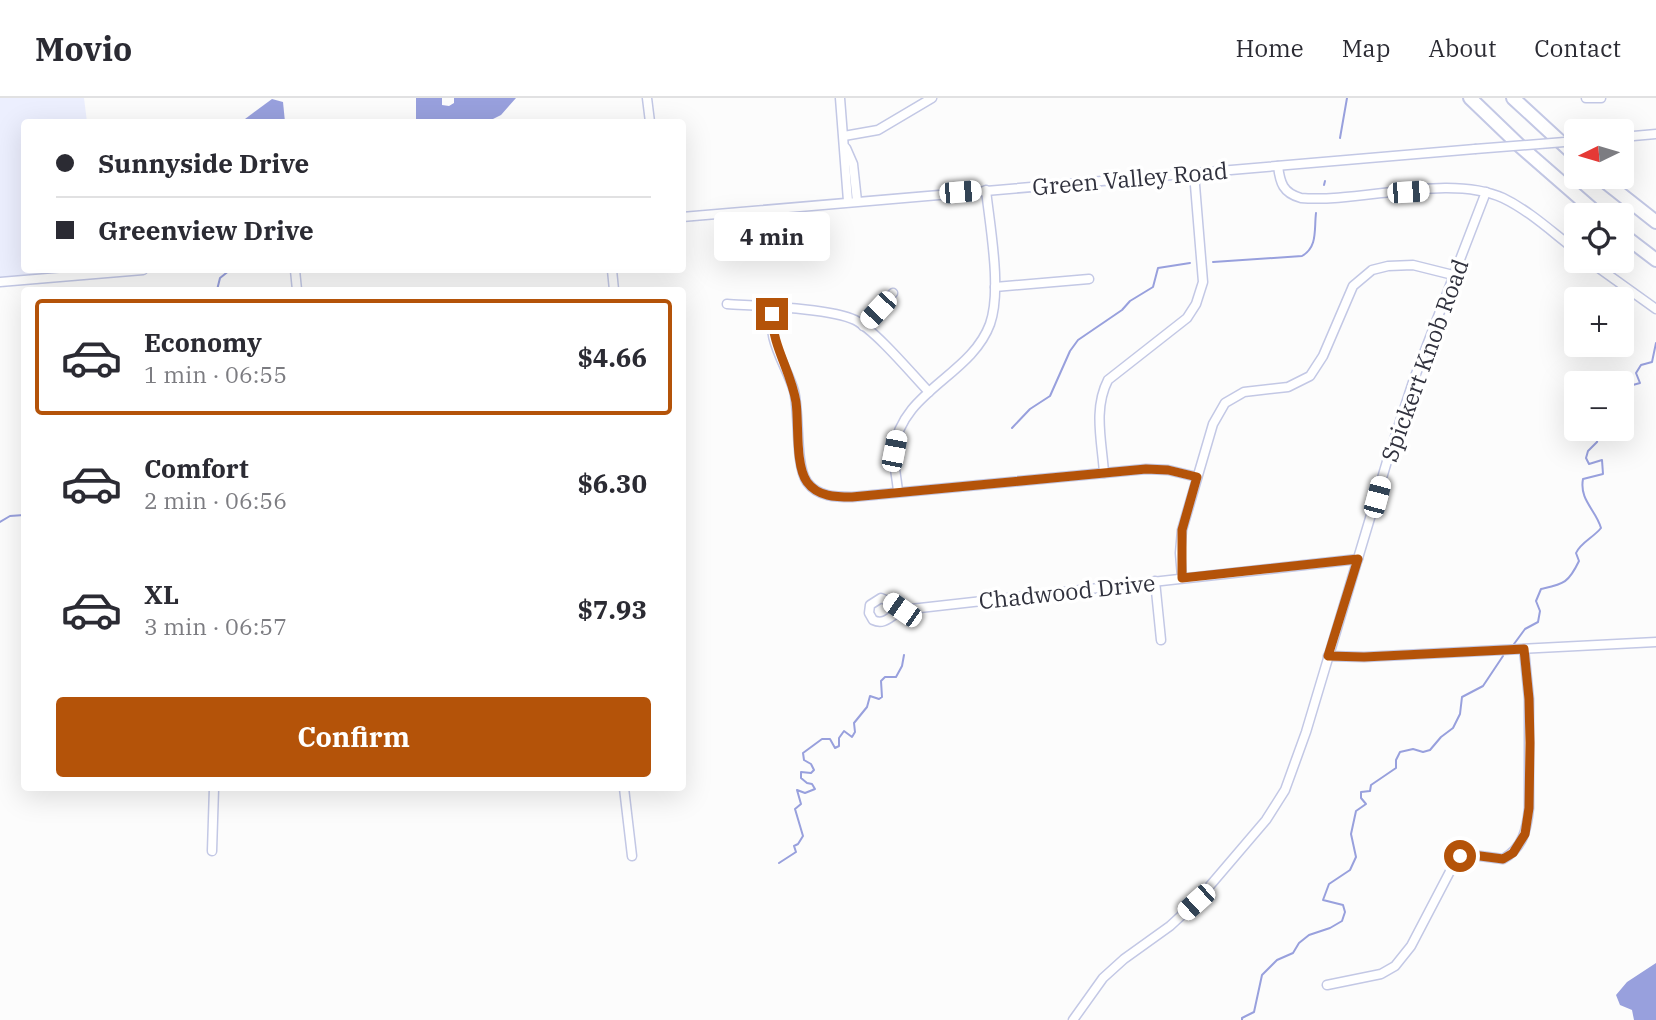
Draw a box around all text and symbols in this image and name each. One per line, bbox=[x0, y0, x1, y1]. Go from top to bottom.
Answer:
text: Movio bbox=[35, 27, 132, 70]
text: Home bbox=[1236, 32, 1304, 64]
text: Map bbox=[1342, 32, 1390, 64]
text: About bbox=[1428, 32, 1496, 64]
text: Contact bbox=[1534, 32, 1621, 64]
north arrow bbox=[1564, 119, 1634, 189]
map controls bbox=[1564, 119, 1634, 441]
text: Sunnyside Drive bbox=[98, 146, 309, 180]
street label: Green Valley Road bbox=[1031, 155, 1229, 201]
car bbox=[939, 180, 982, 204]
car bbox=[1387, 180, 1430, 204]
button: locate bbox=[1564, 203, 1634, 273]
callout: 4 min bbox=[714, 212, 830, 262]
text: Greenview Drive bbox=[98, 213, 314, 247]
text: 4 min bbox=[740, 221, 804, 251]
street label: Spickert Knob Road bbox=[1373, 255, 1475, 465]
car bbox=[856, 287, 901, 333]
button: + bbox=[1564, 287, 1634, 357]
route end bbox=[756, 298, 788, 330]
text: Economy bbox=[144, 325, 262, 359]
icon: car bbox=[60, 326, 123, 389]
text: $4.66 bbox=[577, 340, 647, 374]
text: 1 min · 06:55 bbox=[144, 359, 287, 389]
button: − bbox=[1564, 371, 1634, 441]
car bbox=[880, 428, 909, 474]
text: Comfort bbox=[144, 451, 249, 485]
icon: car bbox=[60, 452, 123, 515]
text: $6.30 bbox=[577, 466, 647, 500]
car bbox=[1362, 474, 1393, 520]
text: 2 min · 06:56 bbox=[144, 485, 287, 515]
street label: Chadwood Drive bbox=[977, 567, 1157, 615]
text: XL bbox=[144, 577, 179, 611]
icon: car bbox=[60, 578, 123, 641]
car bbox=[879, 589, 926, 631]
text: $7.93 bbox=[577, 592, 647, 626]
text: 3 min · 06:57 bbox=[144, 611, 287, 641]
button: Confirm bbox=[56, 697, 651, 777]
route start bbox=[1444, 840, 1476, 872]
car bbox=[1174, 880, 1219, 924]

